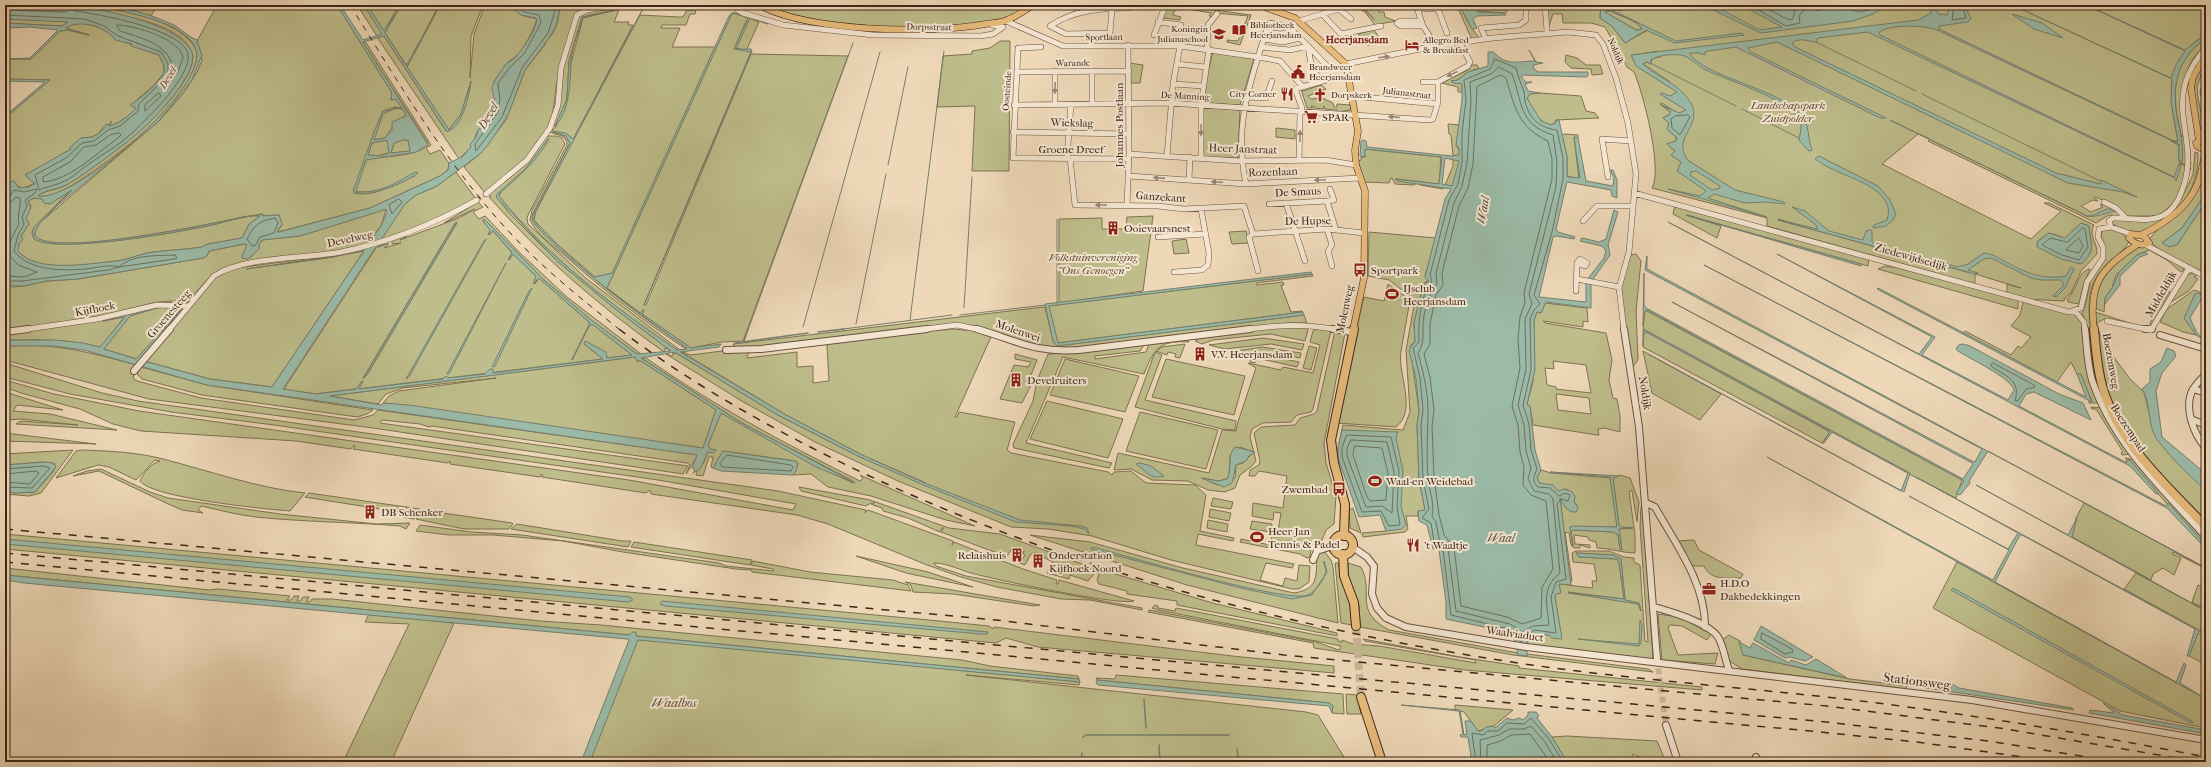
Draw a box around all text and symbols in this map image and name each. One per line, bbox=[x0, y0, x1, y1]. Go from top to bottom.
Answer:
place label: Bibliotheek Heerjansdam bbox=[1250, 20, 1302, 40]
street label: Dorpsstraat bbox=[906, 22, 953, 32]
library icon: Bibliotheek Heerjansdam bbox=[1231, 22, 1247, 38]
place label: Koningin Julianaschool bbox=[1156, 24, 1209, 44]
school or university icon: Koningin Julianaschool bbox=[1211, 26, 1227, 42]
street label: Sportlaan bbox=[1085, 32, 1123, 42]
district label: Heerjansdam bbox=[1326, 33, 1389, 46]
place label: Allegro Bed & Breakfast bbox=[1422, 35, 1470, 55]
street label: Noldijk bbox=[1606, 36, 1626, 66]
hotel icon: Allegro Bed & Breakfast bbox=[1404, 37, 1420, 53]
one-way arrow bbox=[1378, 54, 1391, 60]
street label: Warande bbox=[1054, 58, 1091, 68]
place label: Brandweer Heerjansdam bbox=[1309, 62, 1361, 82]
water label: Devel bbox=[156, 64, 180, 92]
public building icon: Brandweer Heerjansdam bbox=[1290, 64, 1306, 80]
street label: Oosteinde bbox=[1001, 70, 1013, 111]
one-way arrow bbox=[1446, 72, 1458, 78]
one-way arrow bbox=[1052, 82, 1058, 95]
street label: Johannes Postlaan bbox=[1113, 82, 1126, 168]
street label: Julianastraat bbox=[1381, 85, 1433, 101]
restaurant icon: City Corner bbox=[1279, 86, 1295, 102]
church icon: Dorpskerk bbox=[1312, 87, 1328, 103]
place label: City Corner bbox=[1230, 89, 1276, 99]
street label: De Manning bbox=[1160, 90, 1210, 102]
place label: Dorpskerk bbox=[1331, 90, 1372, 100]
water label: Devel bbox=[474, 99, 502, 132]
park label: Landschapspark Zuidpolder bbox=[1750, 99, 1826, 125]
supermarket icon: SPAR bbox=[1303, 109, 1319, 125]
place label: SPAR bbox=[1322, 111, 1350, 124]
one-way arrow bbox=[1388, 114, 1400, 120]
street label: Wiekslag bbox=[1049, 116, 1094, 130]
one-way arrow bbox=[1198, 124, 1204, 137]
one-way arrow bbox=[1297, 129, 1303, 142]
street label: Heer Janstraat bbox=[1208, 141, 1278, 157]
street label: Groene Dreef bbox=[1038, 143, 1106, 156]
street label: Rozenlaan bbox=[1248, 165, 1299, 179]
one-way arrow bbox=[1153, 174, 1165, 181]
one-way arrow bbox=[1313, 177, 1326, 183]
one-way arrow bbox=[1211, 178, 1223, 185]
street label: De Smaus bbox=[1275, 184, 1321, 200]
street label: Ganzekant bbox=[1135, 189, 1187, 205]
water label: Waal bbox=[1474, 193, 1492, 225]
one-way arrow bbox=[1094, 202, 1107, 208]
street label: De Hupse bbox=[1285, 214, 1332, 228]
building icon: Ooievaarsnest bbox=[1105, 220, 1121, 236]
place label: Ooievaarsnest bbox=[1124, 222, 1191, 235]
street label: Develweg bbox=[326, 228, 374, 250]
street label: Ziedewijdsedijk bbox=[1873, 240, 1949, 274]
park label: Volkstuinvereniging "Ons Genoegen" bbox=[1049, 251, 1138, 277]
bus stop icon: Sportpark bbox=[1352, 262, 1368, 278]
place label: Sportpark bbox=[1371, 264, 1418, 277]
street label: Middeldijk bbox=[2143, 268, 2180, 319]
place label: IJsclub Heerjansdam bbox=[1403, 282, 1467, 308]
street label: Molenweg bbox=[1334, 283, 1357, 334]
sports icon: IJsclub Heerjansdam bbox=[1384, 286, 1400, 302]
street label: Groenesteeg bbox=[144, 287, 194, 341]
street label: Kijfhoek bbox=[74, 299, 116, 319]
street label: Molenwei bbox=[994, 317, 1043, 345]
street label: Boezemweg bbox=[2100, 332, 2122, 390]
building icon: V.V. Heerjansdam bbox=[1192, 346, 1208, 362]
place label: V.V. Heerjansdam bbox=[1210, 348, 1294, 361]
building icon: Develruiters bbox=[1008, 372, 1024, 388]
place label: Develruiters bbox=[1027, 374, 1087, 387]
street label: Noldijk bbox=[1636, 375, 1654, 411]
street label: Boezempad bbox=[2108, 402, 2149, 455]
sports icon: Waal-en Weidebad bbox=[1367, 473, 1383, 489]
place label: Waal-en Weidebad bbox=[1385, 475, 1474, 488]
bus stop icon: Zwembad bbox=[1331, 481, 1347, 497]
place label: Zwembad bbox=[1281, 483, 1329, 496]
building icon: DB Schenker bbox=[362, 504, 378, 520]
place label: DB Schenker bbox=[381, 506, 443, 519]
place label: Heer Jan Tennis & Padel bbox=[1268, 525, 1340, 551]
sports icon: Heer Jan Tennis & Padel bbox=[1249, 529, 1265, 545]
water label: Waal bbox=[1487, 531, 1517, 545]
restaurant icon: 't Waaltje bbox=[1405, 537, 1421, 553]
place label: 't Waaltje bbox=[1424, 539, 1469, 552]
building icon: Relaishuis bbox=[1009, 547, 1025, 563]
place label: Relaishuis bbox=[958, 549, 1006, 562]
place label: Onderstation Kijfhoek Noord bbox=[1049, 549, 1123, 575]
building icon: Onderstation Kijfhoek Noord bbox=[1030, 553, 1046, 569]
place label: H.D.O Dakbedekkingen bbox=[1720, 577, 1801, 603]
office icon: H.D.O Dakbedekkingen bbox=[1701, 581, 1717, 597]
street label: Waalviaduct bbox=[1484, 623, 1545, 644]
street label: Stationsweg bbox=[1883, 669, 1952, 693]
park label: Waalbos bbox=[651, 695, 698, 710]

